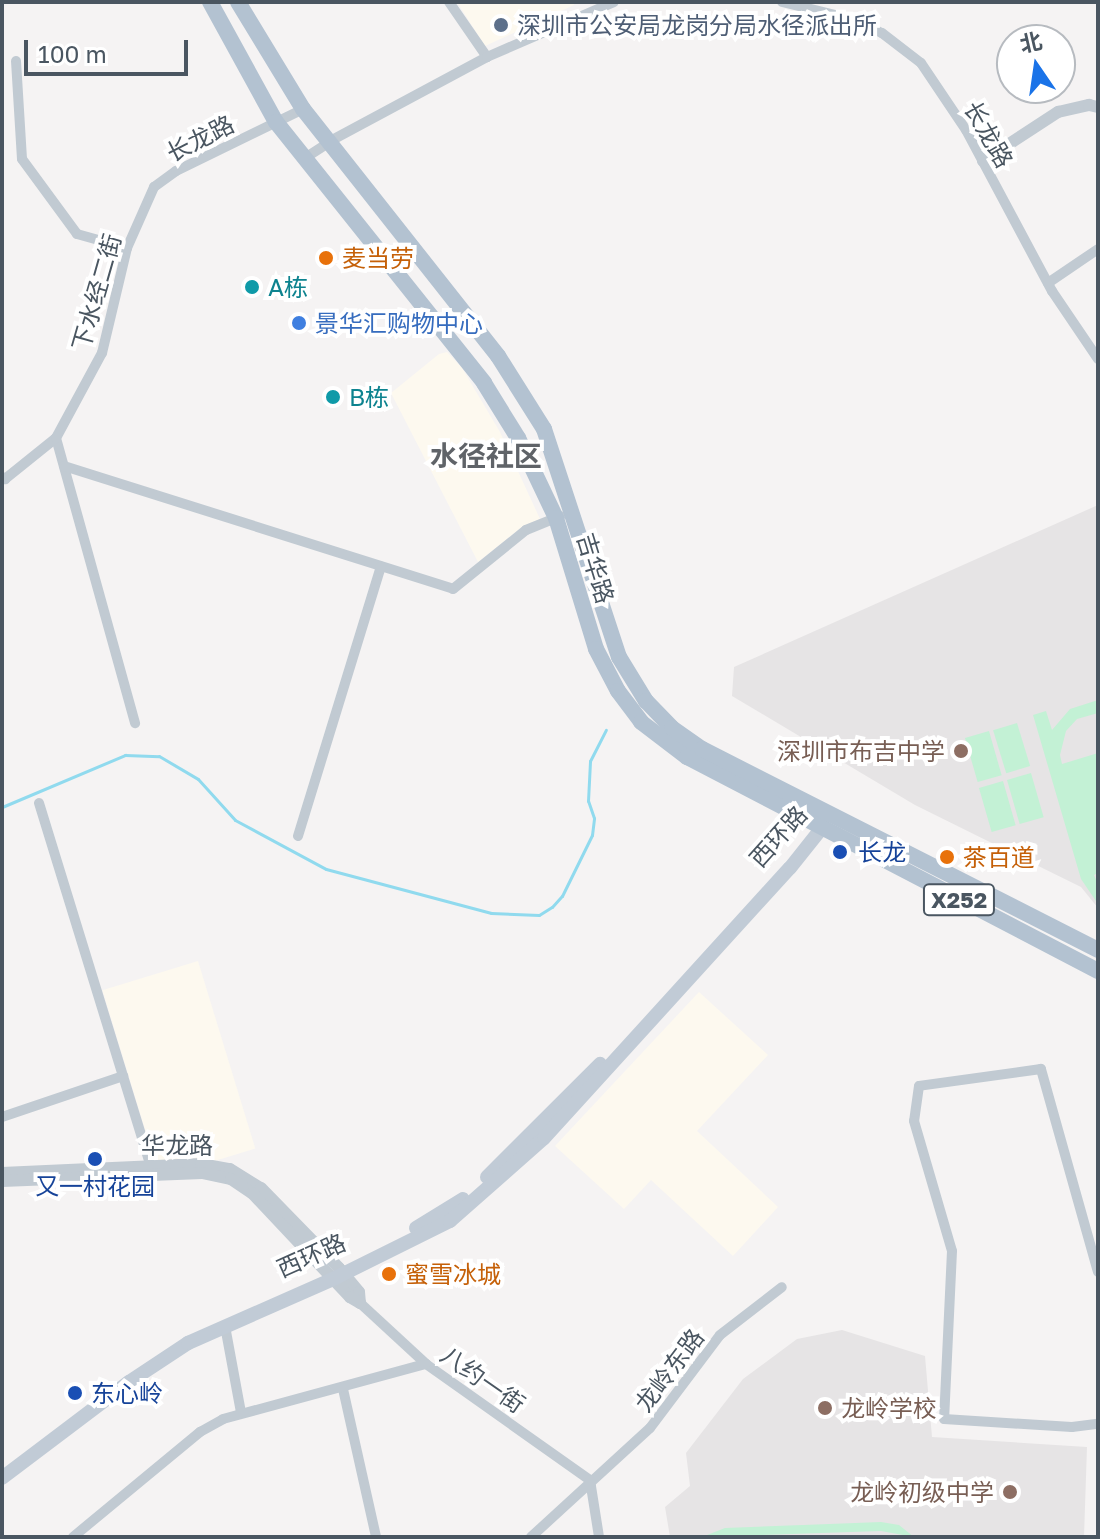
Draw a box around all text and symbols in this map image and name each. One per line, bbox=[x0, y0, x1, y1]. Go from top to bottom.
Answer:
place label: 深圳市公安局龙岗分局水径派出所 bbox=[517, 11, 877, 39]
marker: 深圳市公安局龙岗分局水径派出所 bbox=[492, 16, 510, 34]
scale bar bbox=[28, 24, 192, 74]
north arrow bbox=[996, 24, 1076, 104]
text: 北 bbox=[1017, 26, 1045, 58]
text: 100 m bbox=[38, 39, 107, 68]
street label: 长龙路 bbox=[959, 96, 1019, 172]
street label: 长龙路 bbox=[161, 109, 239, 167]
street label: 下水经二街 bbox=[66, 230, 126, 354]
place label: 麦当劳 bbox=[342, 244, 414, 272]
marker: 麦当劳 bbox=[317, 249, 335, 267]
place label: A栋 bbox=[268, 273, 308, 301]
marker: A栋 bbox=[243, 278, 261, 296]
place label: 景华汇购物中心 bbox=[315, 309, 483, 337]
marker: 景华汇购物中心 bbox=[290, 314, 308, 332]
place label: B栋 bbox=[349, 383, 389, 411]
marker: B栋 bbox=[324, 388, 342, 406]
district label: 水径社区 bbox=[430, 439, 542, 473]
street label: 吉华路 bbox=[572, 529, 620, 607]
place label: 深圳市布吉中学 bbox=[777, 737, 945, 765]
marker: 深圳市布吉中学 bbox=[952, 742, 970, 760]
street label: 西环路 bbox=[743, 800, 813, 872]
place label: 长龙 bbox=[858, 838, 906, 866]
marker: 长龙 bbox=[829, 841, 851, 863]
place label: 茶百道 bbox=[963, 843, 1035, 871]
marker: 茶百道 bbox=[938, 848, 956, 866]
road number: X252 bbox=[921, 882, 997, 918]
street label: 华龙路 bbox=[141, 1131, 213, 1159]
marker: 又一村花园 bbox=[86, 1150, 104, 1168]
place label: 又一村花园 bbox=[35, 1172, 155, 1200]
street label: 西环路 bbox=[272, 1227, 350, 1283]
place label: 蜜雪冰城 bbox=[405, 1260, 501, 1288]
marker: 蜜雪冰城 bbox=[380, 1265, 398, 1283]
street label: 龙岭东路 bbox=[629, 1323, 709, 1417]
street label: 八约一街 bbox=[435, 1340, 531, 1418]
place label: 东心岭 bbox=[91, 1379, 163, 1407]
marker: 东心岭 bbox=[66, 1384, 84, 1402]
place label: 龙岭学校 bbox=[841, 1394, 937, 1422]
marker: 龙岭学校 bbox=[816, 1399, 834, 1417]
place label: 龙岭初级中学 bbox=[850, 1478, 994, 1506]
marker: 龙岭初级中学 bbox=[1001, 1483, 1019, 1501]

